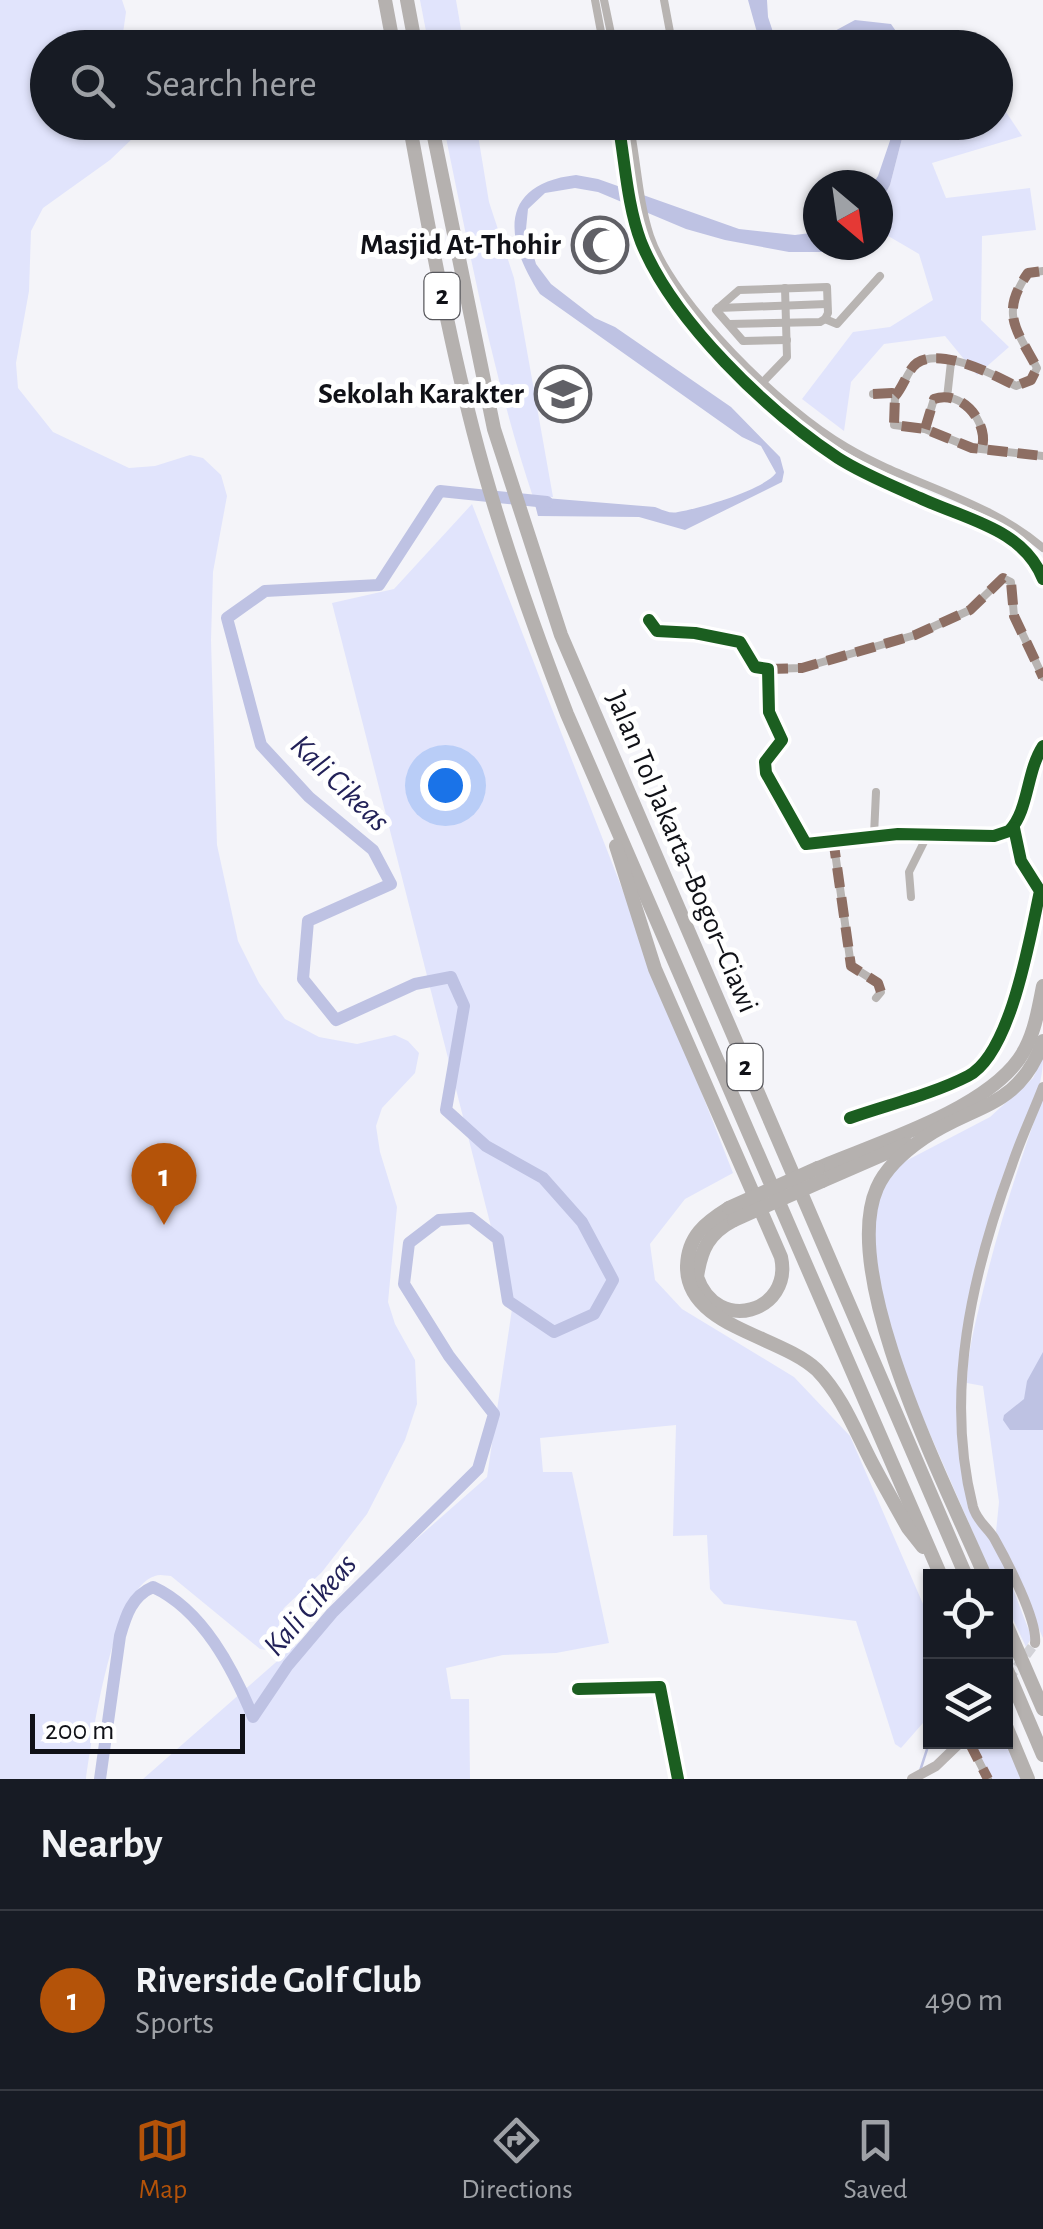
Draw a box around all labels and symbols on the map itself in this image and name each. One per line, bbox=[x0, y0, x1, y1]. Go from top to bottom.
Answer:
north arrow bbox=[803, 170, 893, 260]
mosque icon: Masjid At-Thohir bbox=[570, 215, 630, 275]
place label: Masjid At-Thohir bbox=[360, 230, 562, 260]
road number: 2 bbox=[424, 273, 460, 319]
school or university icon: Sekolah Karakter bbox=[533, 364, 593, 424]
place label: Sekolah Karakter bbox=[318, 379, 525, 409]
street label: Jalan Tol Jakarta–Bogor–Ciawi bbox=[601, 687, 763, 1017]
water label: Kali Cikeas bbox=[285, 729, 395, 837]
your location bbox=[420, 760, 471, 811]
road number: 2 bbox=[728, 1044, 762, 1090]
pin: 1 bbox=[132, 1142, 196, 1225]
water label: Kali Cikeas bbox=[257, 1548, 363, 1662]
scale bar bbox=[30, 1709, 245, 1754]

